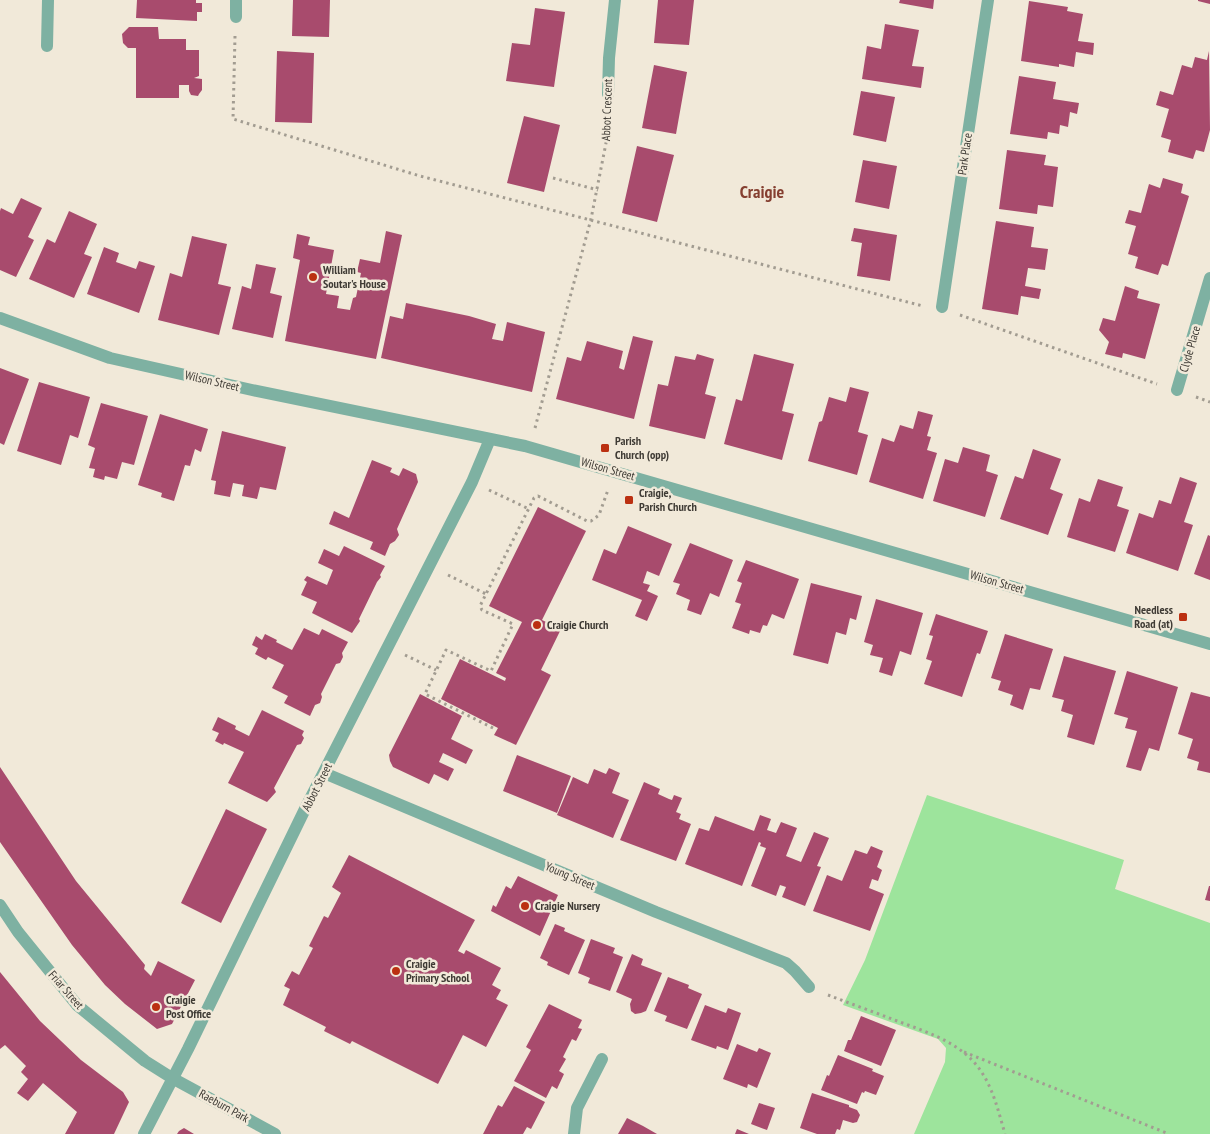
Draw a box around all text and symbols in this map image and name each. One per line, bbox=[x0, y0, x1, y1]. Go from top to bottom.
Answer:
street label: Abbot Crescent bbox=[598, 78, 615, 141]
street label: Park Place bbox=[954, 132, 975, 176]
district label: Craigie bbox=[740, 180, 785, 203]
place label: William Soutar's House bbox=[322, 262, 386, 291]
marker: William Soutar's House bbox=[307, 271, 319, 283]
street label: Clyde Place bbox=[1176, 324, 1203, 374]
street label: Wilson Street bbox=[183, 367, 241, 394]
place label: Parish Church (opp) bbox=[615, 433, 669, 462]
marker: Parish Church (opp) bbox=[599, 442, 611, 454]
street label: Wilson Street bbox=[579, 454, 637, 484]
place label: Craigie, Parish Church bbox=[639, 485, 697, 514]
marker: Craigie, Parish Church bbox=[623, 494, 635, 506]
street label: Wilson Street bbox=[968, 567, 1026, 597]
place label: Needless Road (at) bbox=[1134, 602, 1173, 631]
marker: Needless Road (at) bbox=[1177, 611, 1189, 623]
place label: Craigie Church bbox=[547, 617, 608, 632]
marker: Craigie Church bbox=[531, 619, 543, 631]
street label: Abbot Street bbox=[298, 760, 335, 813]
street label: Young Street bbox=[543, 858, 598, 893]
place label: Craigie Nursery bbox=[535, 898, 600, 913]
marker: Craigie Nursery bbox=[519, 900, 531, 912]
place label: Craigie Primary School bbox=[406, 956, 470, 985]
marker: Craigie Primary School bbox=[390, 965, 402, 977]
street label: Friar Street bbox=[46, 967, 88, 1013]
place label: Craigie Post Office bbox=[166, 992, 211, 1021]
marker: Craigie Post Office bbox=[150, 1001, 162, 1013]
street label: Raeburn Park bbox=[197, 1086, 252, 1126]

